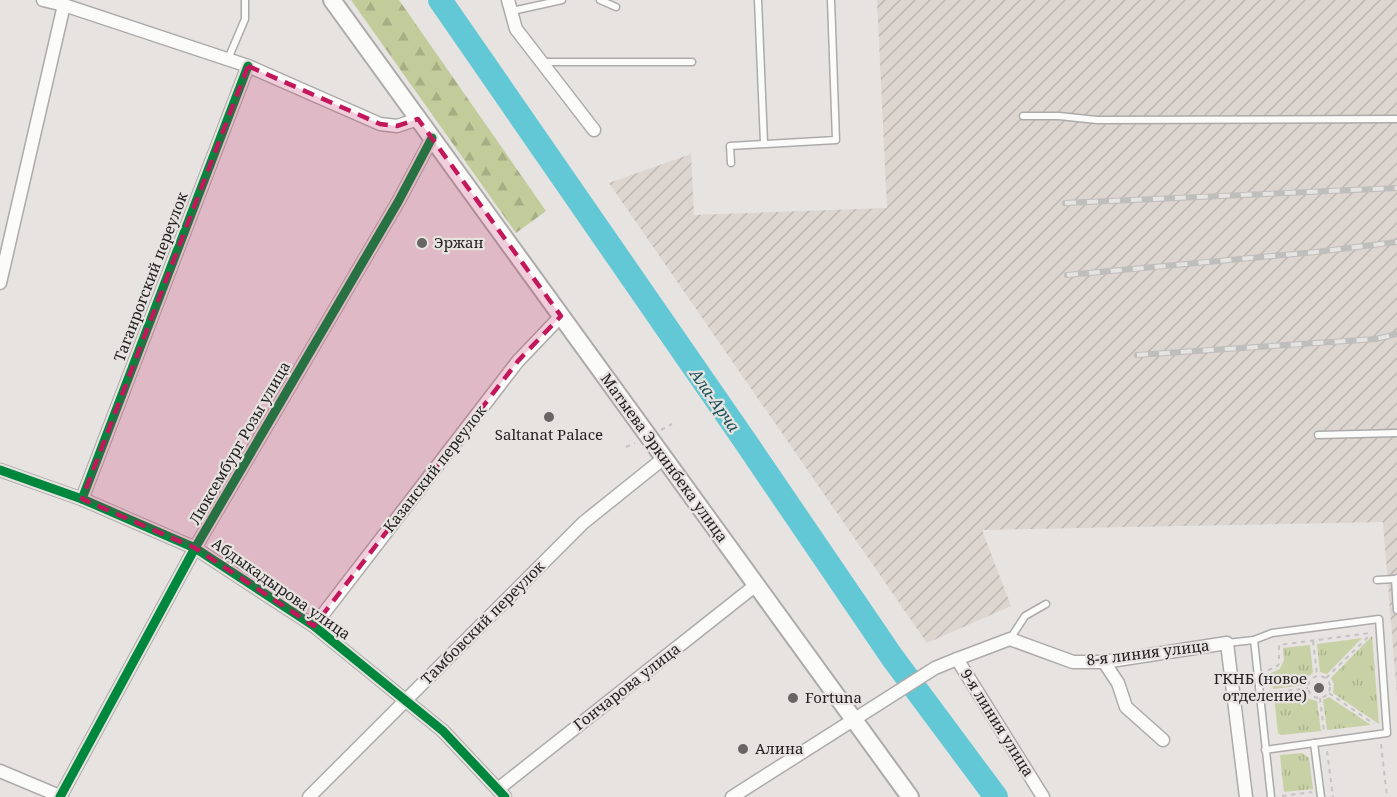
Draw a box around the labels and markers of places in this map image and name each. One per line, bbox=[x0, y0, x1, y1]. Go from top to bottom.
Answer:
place label: Эржан bbox=[434, 232, 484, 252]
marker: Эржан bbox=[415, 236, 429, 250]
marker: Saltanat Palace bbox=[542, 410, 556, 424]
place label: Saltanat Palace bbox=[495, 424, 603, 444]
place label: ГКНБ (новое отделение) bbox=[1214, 668, 1307, 705]
marker: ГКНБ (новое отделение) bbox=[1312, 681, 1326, 695]
place label: Fortuna bbox=[805, 687, 862, 707]
marker: Fortuna bbox=[786, 691, 800, 705]
place label: Алина bbox=[755, 738, 804, 758]
marker: Алина bbox=[736, 742, 750, 756]

